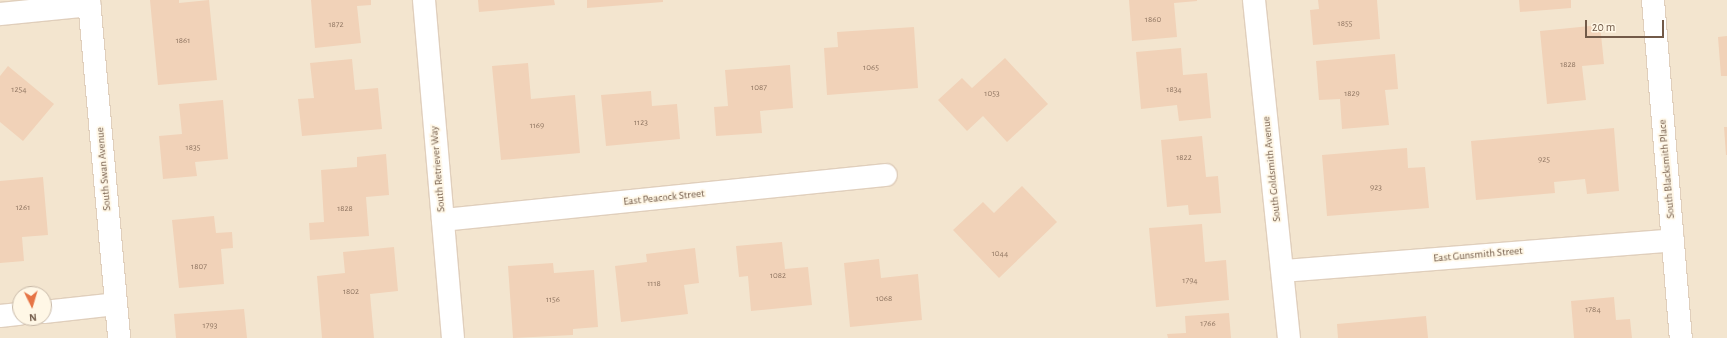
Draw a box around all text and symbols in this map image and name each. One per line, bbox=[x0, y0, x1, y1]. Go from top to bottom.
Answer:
scale bar bbox=[1587, 12, 1666, 38]
house number: 1860 bbox=[1145, 15, 1161, 25]
house number: 1855 bbox=[1338, 19, 1352, 29]
house number: 1872 bbox=[328, 20, 344, 30]
text: 20 m bbox=[1592, 21, 1615, 33]
house number: 1861 bbox=[176, 36, 190, 46]
house number: 1828 bbox=[1560, 60, 1576, 70]
house number: 1065 bbox=[863, 63, 879, 73]
house number: 1087 bbox=[751, 83, 767, 93]
house number: 1254 bbox=[11, 85, 27, 95]
house number: 1834 bbox=[1166, 85, 1182, 95]
house number: 1053 bbox=[984, 89, 1000, 99]
house number: 1829 bbox=[1344, 89, 1360, 99]
street label: South Goldsmith Avenue bbox=[1260, 116, 1284, 222]
house number: 1123 bbox=[634, 118, 648, 128]
street label: South Blacksmith Place bbox=[1656, 119, 1678, 219]
house number: 1169 bbox=[530, 121, 544, 131]
street label: South Retriever Way bbox=[428, 125, 448, 213]
street label: South Swan Avenue bbox=[94, 127, 114, 211]
house number: 1835 bbox=[186, 143, 200, 153]
house number: 1822 bbox=[1176, 153, 1192, 163]
house number: 925 bbox=[1538, 155, 1550, 165]
house number: 923 bbox=[1370, 183, 1382, 193]
street label: East Peacock Street bbox=[623, 187, 705, 209]
house number: 1261 bbox=[16, 203, 30, 213]
house number: 1828 bbox=[337, 204, 353, 214]
street label: East Gunsmith Street bbox=[1433, 245, 1523, 265]
house number: 1044 bbox=[992, 249, 1008, 259]
house number: 1807 bbox=[191, 262, 207, 272]
house number: 1082 bbox=[770, 271, 786, 281]
house number: 1794 bbox=[1182, 276, 1198, 286]
house number: 1118 bbox=[647, 279, 661, 289]
north arrow bbox=[12, 286, 52, 326]
house number: 1802 bbox=[343, 287, 359, 297]
house number: 1068 bbox=[876, 294, 892, 304]
house number: 1156 bbox=[546, 295, 560, 305]
house number: 1784 bbox=[1585, 305, 1601, 315]
text: N bbox=[29, 312, 37, 323]
house number: 1766 bbox=[1200, 319, 1216, 329]
house number: 1793 bbox=[203, 321, 217, 331]

